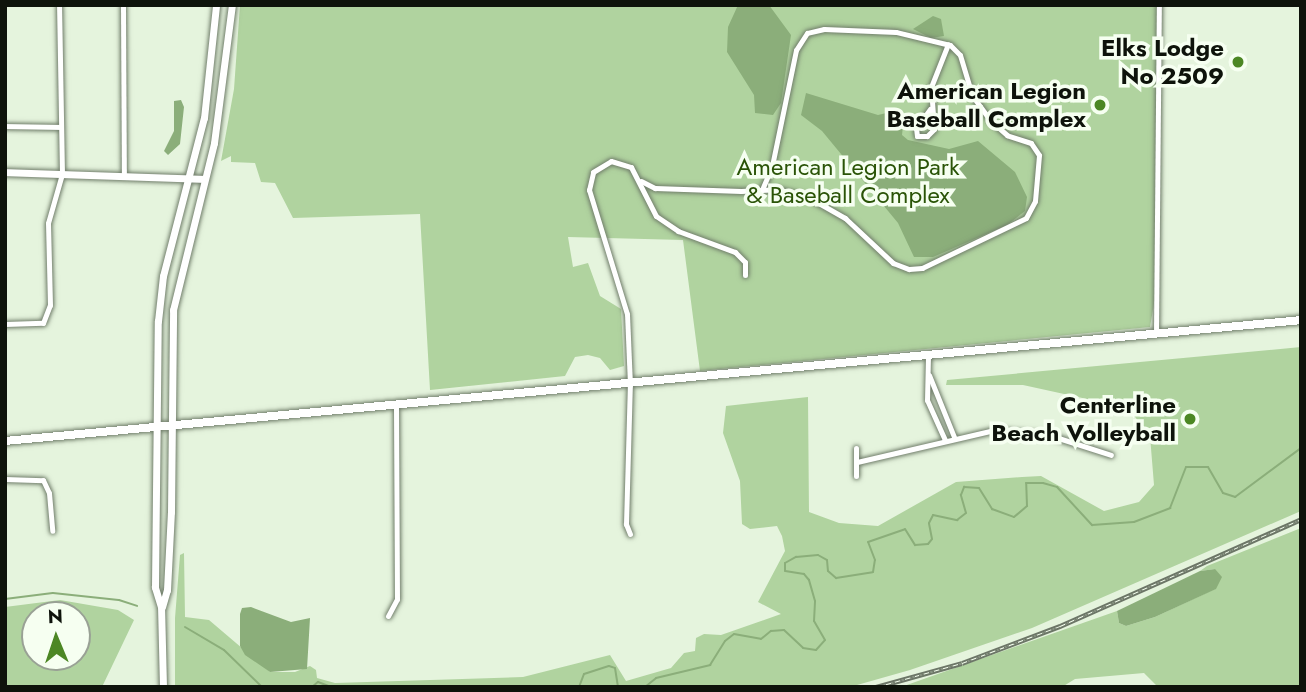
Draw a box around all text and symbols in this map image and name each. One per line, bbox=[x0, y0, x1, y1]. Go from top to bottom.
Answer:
place label: Elks Lodge No 2509 bbox=[1101, 34, 1224, 90]
marker: Elks Lodge No 2509 bbox=[1230, 54, 1246, 70]
place label: American Legion Baseball Complex bbox=[886, 77, 1086, 133]
marker: American Legion Baseball Complex bbox=[1092, 97, 1108, 113]
park label: American Legion Park & Baseball Complex bbox=[737, 153, 959, 209]
place label: Centerline Beach Volleyball bbox=[991, 391, 1176, 447]
marker: Centerline Beach Volleyball bbox=[1182, 411, 1198, 427]
north arrow bbox=[21, 601, 91, 671]
text: N bbox=[47, 603, 63, 630]

